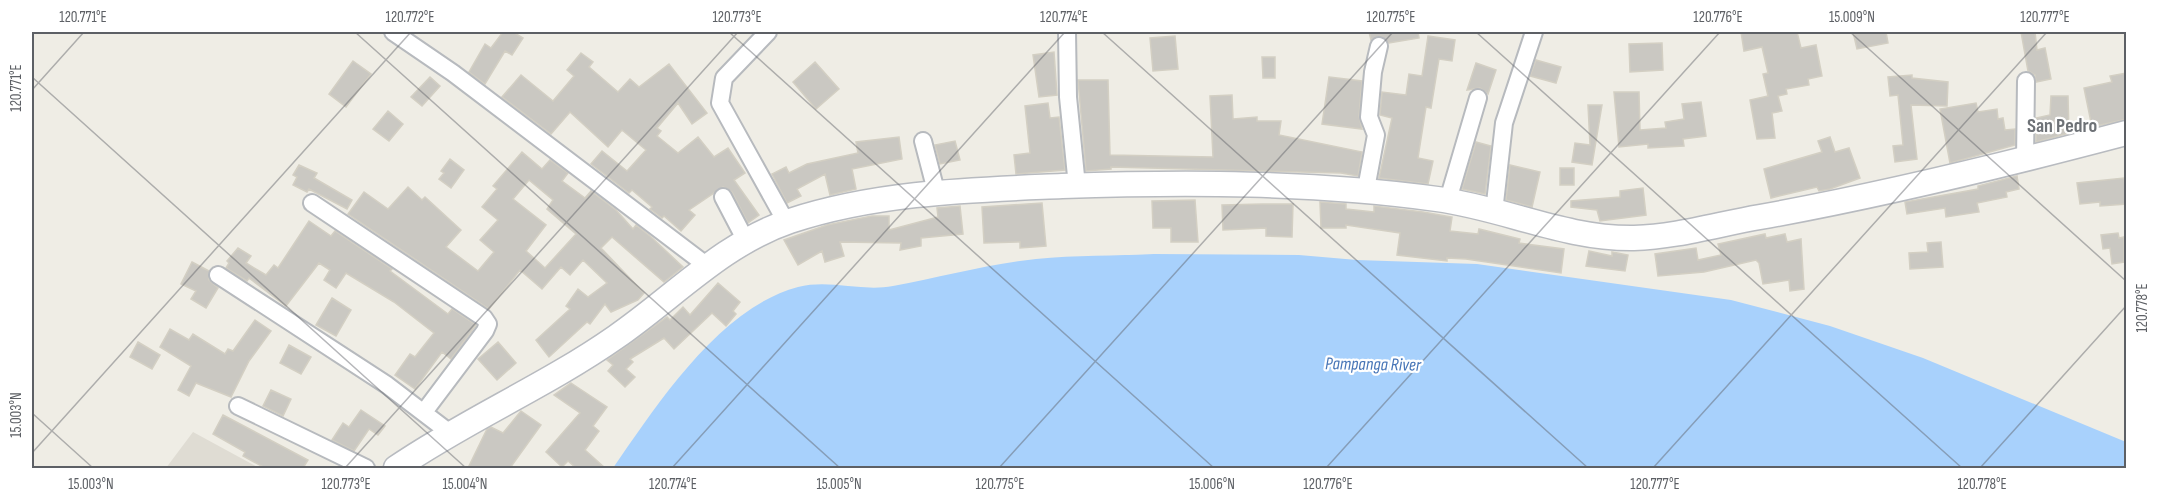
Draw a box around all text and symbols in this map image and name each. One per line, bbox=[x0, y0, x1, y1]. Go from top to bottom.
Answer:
text: 120.771°E bbox=[59, 8, 107, 27]
text: 120.772°E bbox=[385, 8, 435, 27]
text: 120.773°E bbox=[712, 8, 762, 27]
text: 120.774°E bbox=[1040, 8, 1088, 27]
text: 120.775°E bbox=[1367, 8, 1415, 27]
text: 120.776°E bbox=[1693, 8, 1743, 27]
text: 15.009°N bbox=[1829, 8, 1875, 27]
text: 120.777°E bbox=[2020, 8, 2070, 27]
text: 120.771°E bbox=[7, 64, 26, 112]
district label: San Pedro bbox=[2027, 114, 2097, 138]
text: 120.778°E bbox=[2133, 283, 2152, 333]
water label: Pampanga River bbox=[1325, 353, 1422, 376]
text: 15.003°N bbox=[7, 392, 26, 438]
text: 15.003°N bbox=[68, 475, 114, 494]
text: 120.773°E bbox=[321, 475, 371, 494]
text: 15.004°N bbox=[443, 475, 487, 494]
text: 120.774°E bbox=[649, 475, 697, 494]
text: 15.005°N bbox=[816, 475, 862, 494]
text: 120.775°E bbox=[976, 475, 1024, 494]
text: 15.006°N bbox=[1189, 475, 1235, 494]
text: 120.776°E bbox=[1303, 475, 1353, 494]
text: 120.777°E bbox=[1630, 475, 1680, 494]
text: 120.778°E bbox=[1957, 475, 2007, 494]

